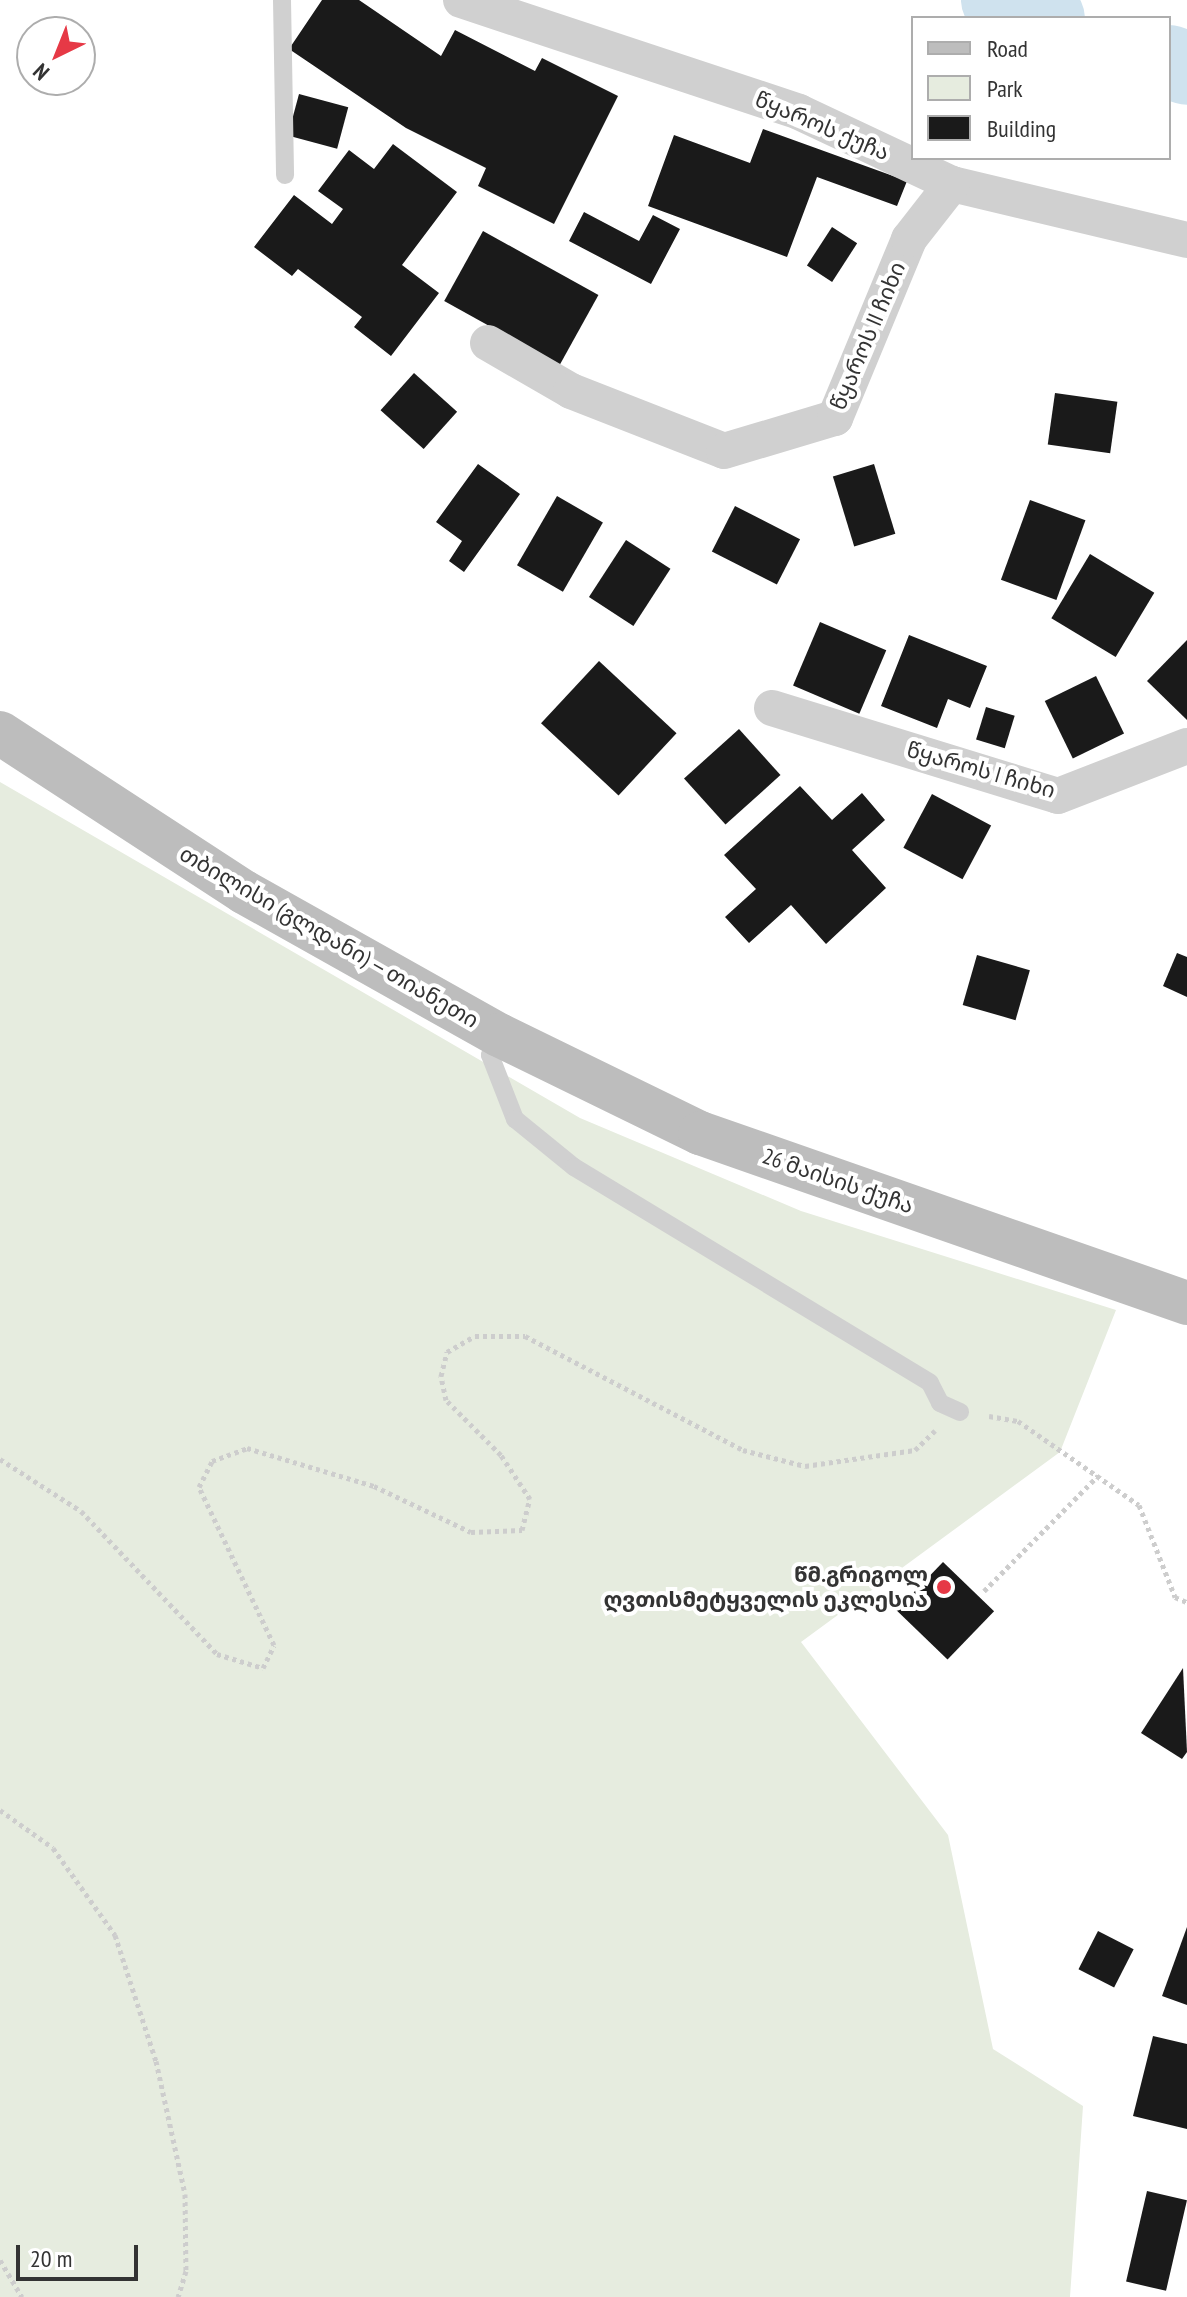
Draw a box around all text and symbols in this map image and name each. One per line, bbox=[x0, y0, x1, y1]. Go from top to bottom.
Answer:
north arrow bbox=[16, 16, 96, 96]
legend bbox=[911, 16, 1171, 160]
text: Road bbox=[987, 33, 1028, 64]
text: N bbox=[27, 58, 55, 86]
text: Park bbox=[987, 73, 1023, 104]
street label: წყაროს ქუჩა bbox=[751, 86, 893, 166]
text: Building bbox=[987, 113, 1056, 144]
street label: წყაროს II ჩიხი bbox=[825, 258, 911, 414]
street label: წყაროს I ჩიხი bbox=[904, 736, 1058, 804]
street label: თბილისი (გლდანი) — თიანეთი bbox=[174, 840, 484, 1034]
street label: 26 მაისის ქუჩა bbox=[759, 1143, 917, 1219]
place label: წმ.გრიგოლ ღვთისმეტყველის ეკლესია bbox=[603, 1561, 928, 1612]
marker: წმ.გრიგოლ ღვთისმეტყველის ეკლესია bbox=[935, 1578, 953, 1596]
scale bar bbox=[20, 2229, 142, 2279]
text: 20 m bbox=[30, 2243, 72, 2274]

